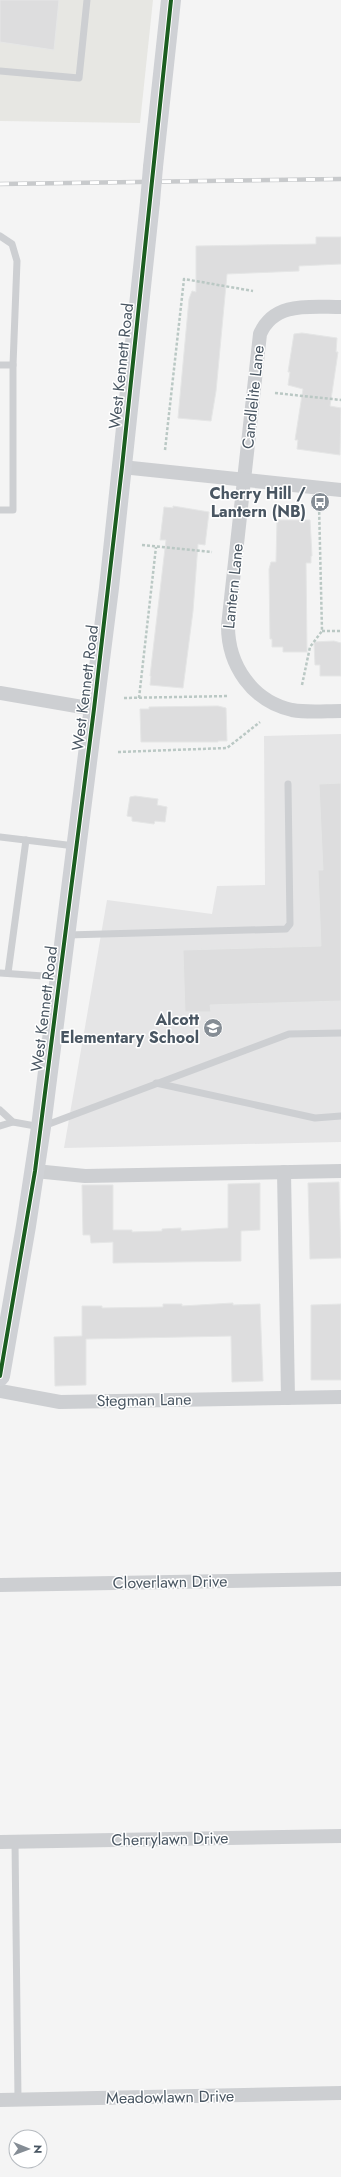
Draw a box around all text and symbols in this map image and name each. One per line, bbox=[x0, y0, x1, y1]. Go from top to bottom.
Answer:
street label: West Kennett Road bbox=[103, 302, 139, 430]
street label: Candlelite Lane bbox=[236, 344, 270, 450]
place label: Cherry Hill / Lantern (NB) bbox=[210, 482, 306, 523]
bus stop icon: Cherry Hill / Lantern (NB) bbox=[309, 491, 331, 513]
street label: Lantern Lane bbox=[217, 542, 249, 630]
street label: West Kennett Road bbox=[66, 624, 104, 752]
street label: West Kennett Road bbox=[25, 945, 63, 1073]
place label: Alcott Elementary School bbox=[60, 1008, 200, 1049]
school or university icon: Alcott Elementary School bbox=[202, 1017, 224, 1039]
street label: Stegman Lane bbox=[96, 1388, 192, 1412]
street label: Cloverlawn Drive bbox=[113, 1570, 227, 1594]
street label: Cherrylawn Drive bbox=[111, 1826, 229, 1852]
street label: Meadowlawn Drive bbox=[106, 2084, 234, 2110]
north arrow bbox=[8, 2129, 48, 2169]
text: N bbox=[30, 2145, 46, 2154]

